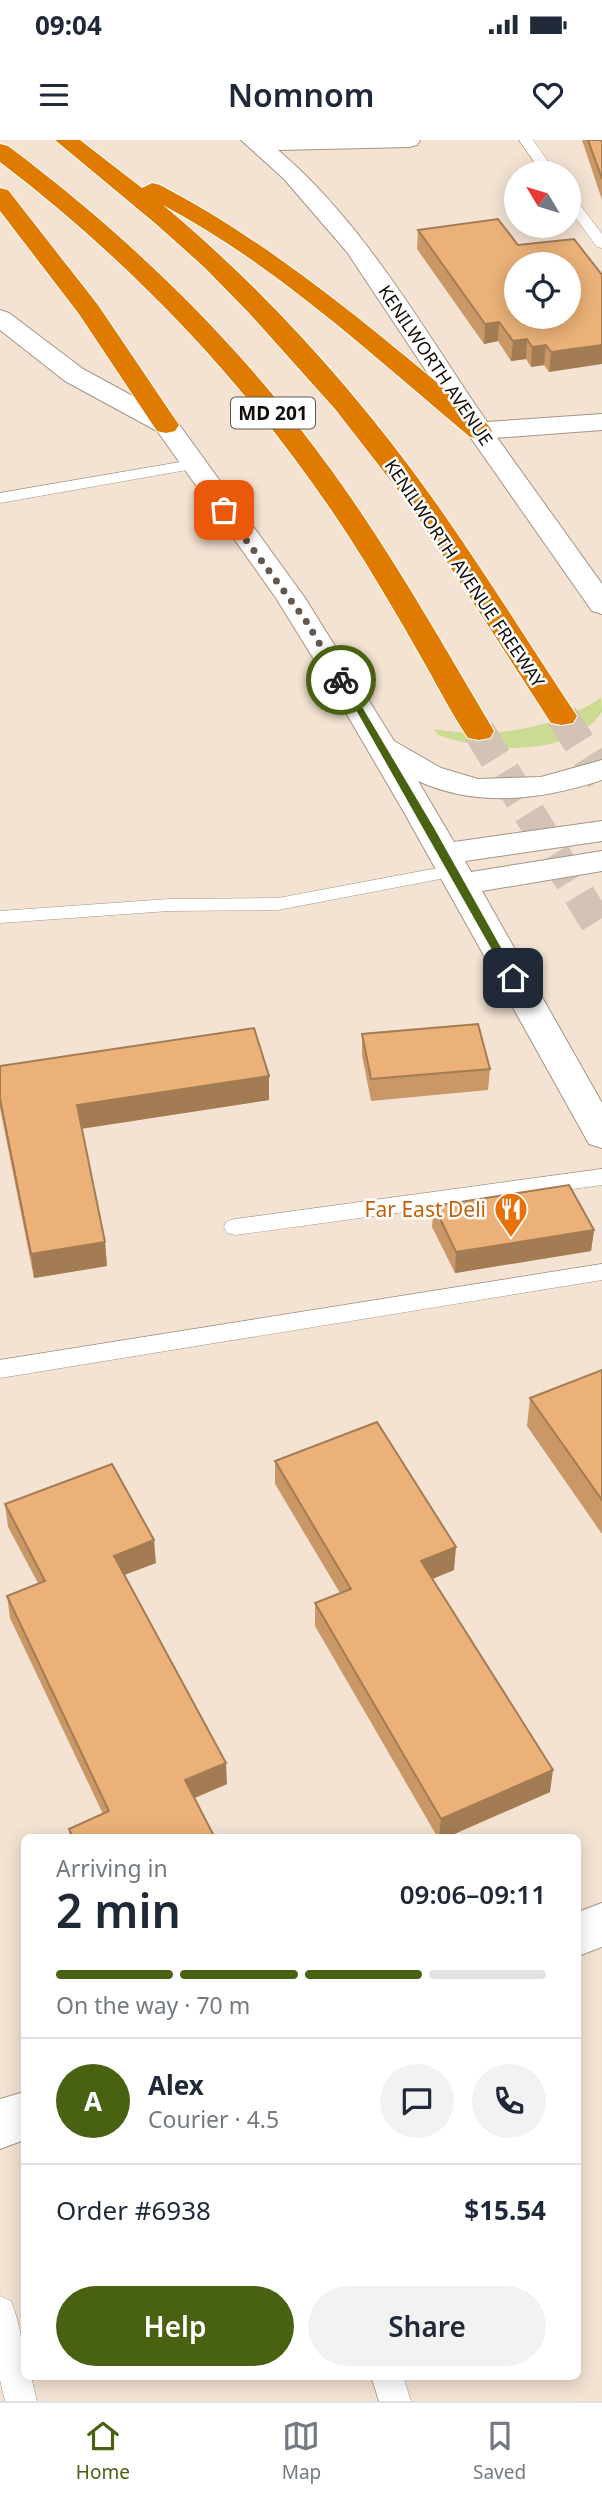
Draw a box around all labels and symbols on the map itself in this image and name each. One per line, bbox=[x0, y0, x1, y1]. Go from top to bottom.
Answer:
north arrow bbox=[504, 161, 581, 238]
street label: KENILWORTH AVENUE bbox=[373, 280, 499, 450]
road number: MD 201 bbox=[231, 398, 315, 428]
street label: KENILWORTH AVENUE FREEWAY bbox=[380, 454, 551, 692]
pin bbox=[194, 480, 254, 540]
courier bbox=[306, 645, 376, 715]
pin bbox=[483, 948, 543, 1008]
restaurant icon: Far East Deli bbox=[492, 1190, 530, 1239]
place label: Far East Deli bbox=[365, 1195, 486, 1223]

